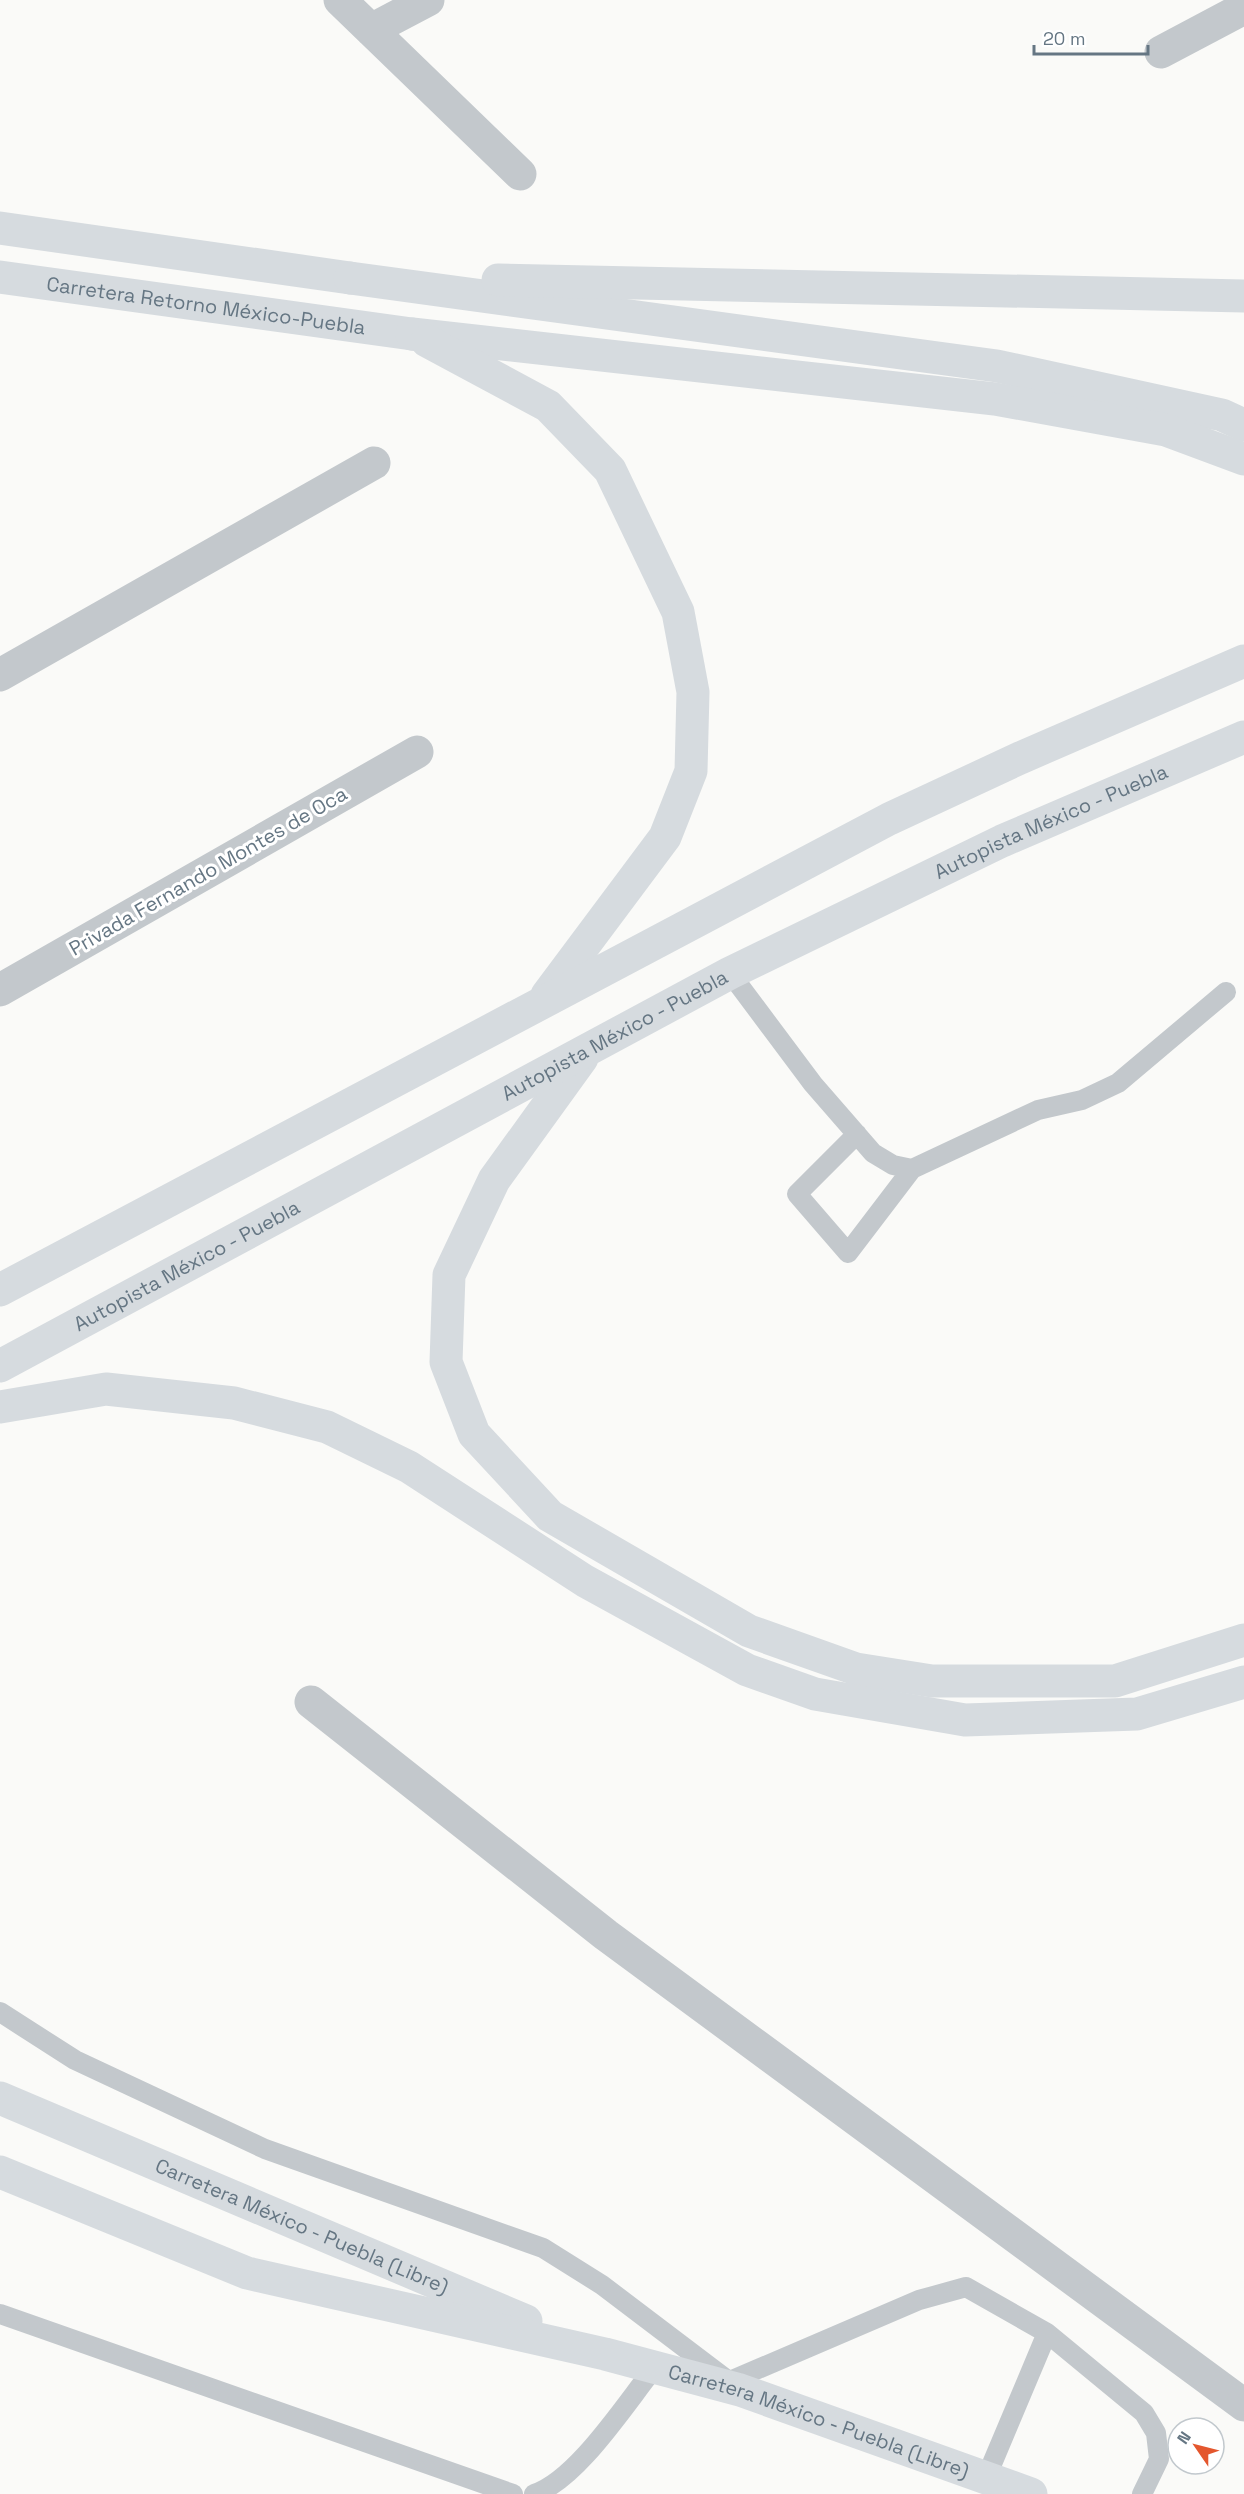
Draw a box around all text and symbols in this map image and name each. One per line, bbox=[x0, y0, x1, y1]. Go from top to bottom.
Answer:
scale bar bbox=[1034, 18, 1148, 56]
text: 20 m bbox=[1043, 27, 1086, 50]
street label: Carretera Retorno México-Puebla bbox=[45, 271, 367, 340]
street label: Autopista México - Puebla bbox=[930, 758, 1172, 885]
street label: Privada Fernando Montes de Oca bbox=[64, 781, 352, 961]
street label: Autopista México - Puebla bbox=[497, 964, 732, 1107]
street label: Autopista México - Puebla bbox=[69, 1194, 304, 1337]
street label: Carretera México - Puebla (Libre) bbox=[151, 2152, 453, 2300]
street label: Carretera México - Puebla (Libre) bbox=[665, 2358, 973, 2484]
north arrow bbox=[1166, 2416, 1226, 2476]
text: N bbox=[1172, 2427, 1196, 2448]

